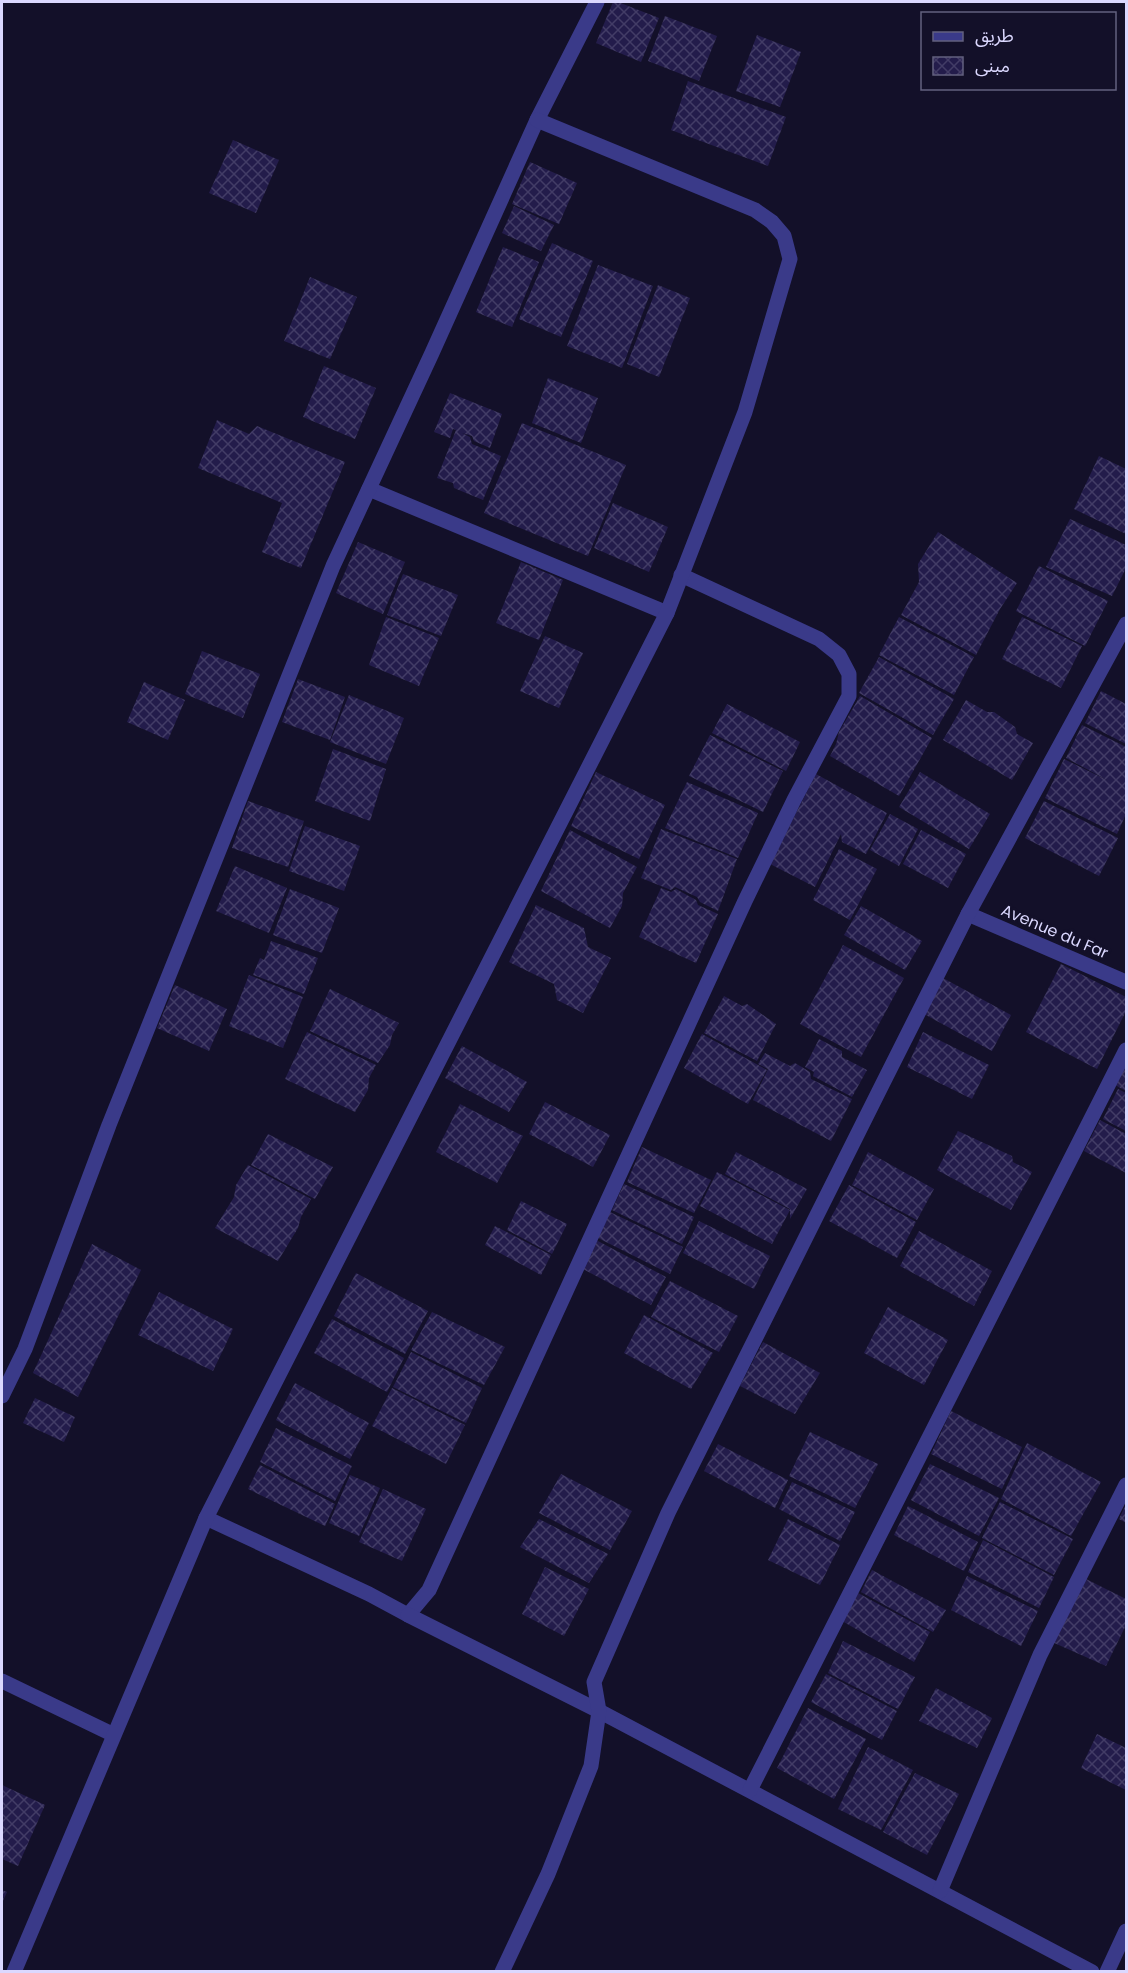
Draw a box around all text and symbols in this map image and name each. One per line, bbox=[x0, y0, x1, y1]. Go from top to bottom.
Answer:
legend bbox=[921, 12, 1116, 90]
text: طريق bbox=[975, 23, 1014, 48]
text: مبنى bbox=[975, 53, 1010, 78]
street label: Avenue du Far bbox=[998, 898, 1112, 964]

